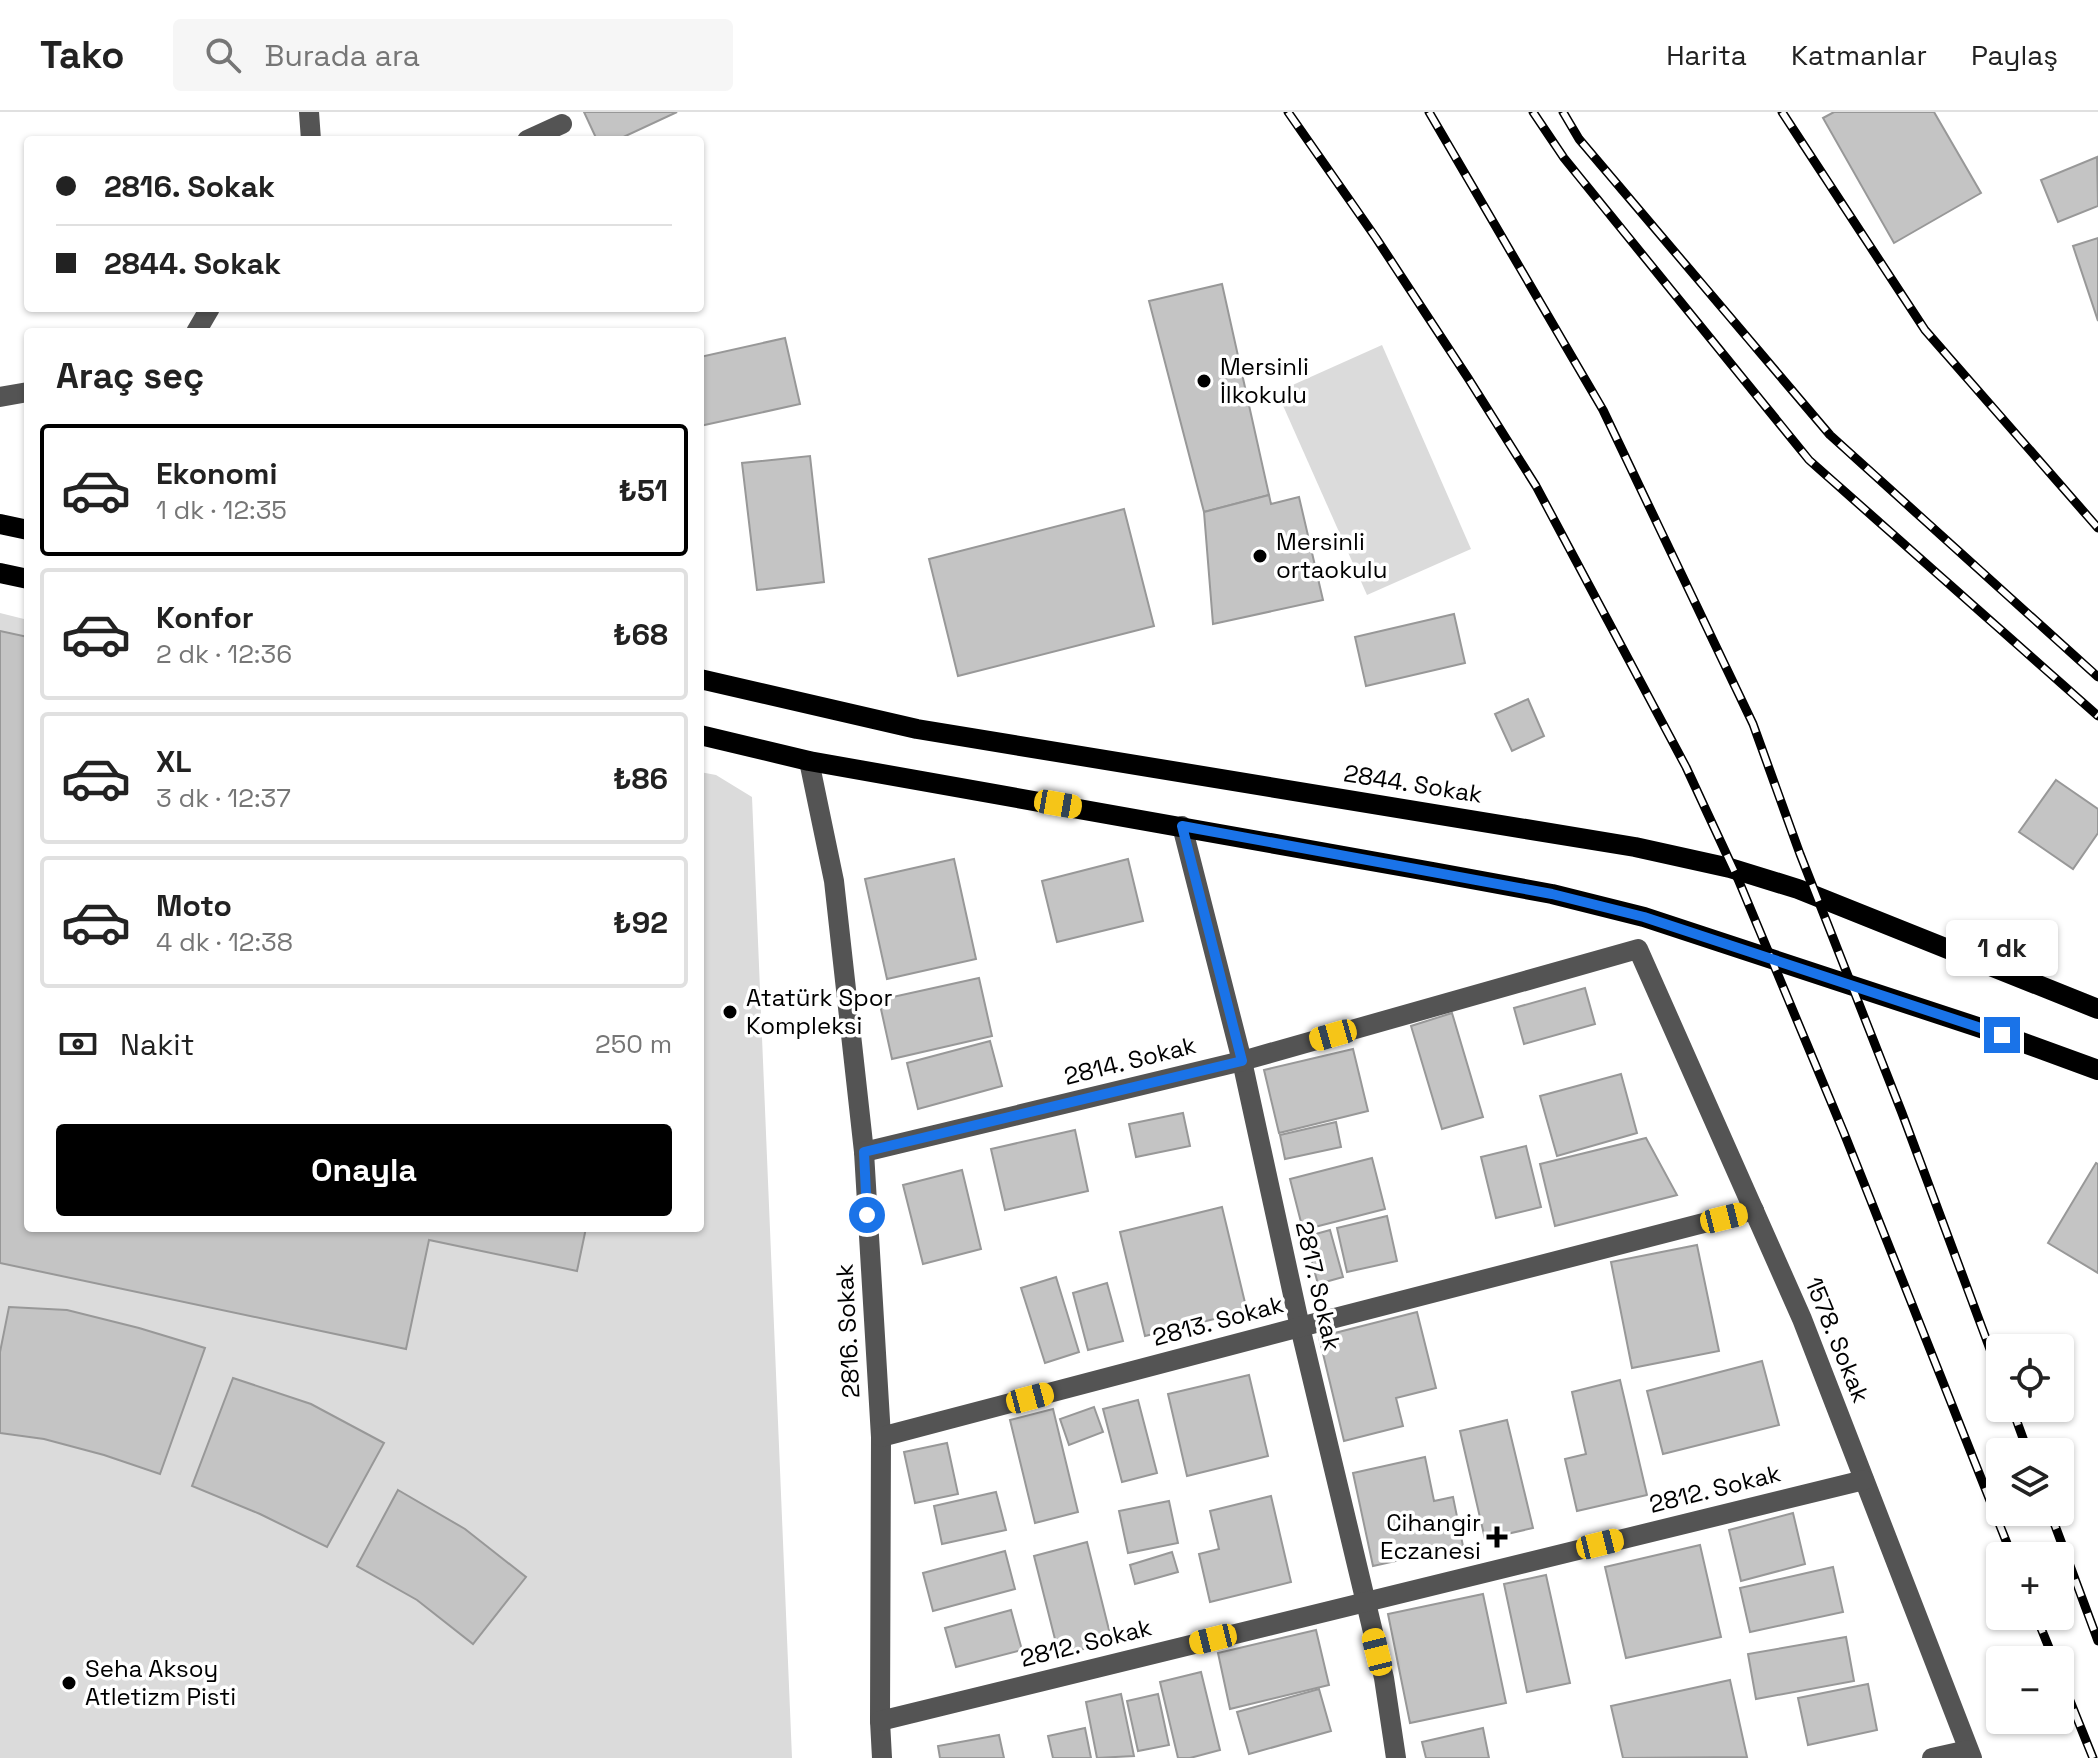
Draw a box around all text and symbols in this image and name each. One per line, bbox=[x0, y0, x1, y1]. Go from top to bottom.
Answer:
search box bbox=[173, 19, 733, 91]
text: Tako bbox=[40, 31, 125, 79]
icon: search bbox=[201, 33, 245, 77]
text: Burada ara bbox=[265, 36, 420, 75]
text: Harita bbox=[1666, 37, 1747, 73]
text: Katmanlar bbox=[1791, 37, 1927, 73]
text: Paylaş bbox=[1971, 37, 2058, 73]
text: 2816. Sokak bbox=[104, 167, 275, 206]
text: 2844. Sokak bbox=[104, 244, 281, 283]
place label: Mersinli İlkokulu bbox=[1220, 351, 1309, 410]
text: Araç seç bbox=[56, 353, 204, 399]
marker: Mersinli İlkokulu bbox=[1195, 372, 1213, 390]
icon: car bbox=[60, 454, 132, 526]
text: Ekonomi bbox=[156, 454, 277, 493]
text: ₺51 bbox=[618, 471, 668, 510]
text: 1 dk · 12:35 bbox=[156, 493, 287, 527]
place label: Mersinli ortaokulu bbox=[1276, 526, 1387, 585]
marker: Mersinli ortaokulu bbox=[1251, 547, 1269, 565]
icon: car bbox=[60, 598, 132, 670]
text: Konfor bbox=[156, 598, 254, 637]
text: ₺68 bbox=[613, 615, 668, 654]
text: 2 dk · 12:36 bbox=[156, 637, 292, 671]
icon: car bbox=[60, 742, 132, 814]
text: XL bbox=[156, 742, 192, 781]
street label: 2844. Sokak bbox=[1342, 757, 1485, 810]
text: ₺86 bbox=[613, 759, 668, 798]
text: 3 dk · 12:37 bbox=[156, 781, 291, 815]
car bbox=[1032, 788, 1084, 820]
icon: car bbox=[60, 886, 132, 958]
text: Moto bbox=[156, 886, 232, 925]
text: ₺92 bbox=[613, 903, 668, 942]
callout: 1 dk bbox=[1946, 919, 2058, 975]
text: 4 dk · 12:38 bbox=[156, 925, 293, 959]
text: 1 dk bbox=[1977, 931, 2027, 965]
place label: Atatürk Spor Kompleksi bbox=[746, 982, 893, 1041]
marker: Atatürk Spor Kompleksi bbox=[721, 1003, 739, 1021]
car bbox=[1307, 1017, 1359, 1053]
route end bbox=[1984, 1017, 2020, 1053]
icon: cash bbox=[56, 1022, 100, 1066]
text: Nakit bbox=[120, 1025, 194, 1064]
text: 250 m bbox=[595, 1027, 672, 1061]
street label: 2814. Sokak bbox=[1061, 1029, 1199, 1092]
button: Onayla bbox=[56, 1124, 672, 1216]
route start bbox=[849, 1197, 885, 1233]
car bbox=[1698, 1201, 1750, 1235]
street label: 2817. Sokak bbox=[1289, 1218, 1348, 1354]
street label: 2816. Sokak bbox=[828, 1263, 866, 1399]
street label: 1578. Sokak bbox=[1798, 1272, 1877, 1407]
street label: 2813. Sokak bbox=[1149, 1288, 1287, 1353]
map controls bbox=[1986, 1334, 2074, 1734]
button: locate bbox=[1986, 1334, 2074, 1422]
car bbox=[1004, 1380, 1056, 1416]
button: layers bbox=[1986, 1438, 2074, 1526]
street label: 2812. Sokak bbox=[1646, 1457, 1784, 1520]
place label: Cihangir Eczanesi bbox=[1380, 1507, 1481, 1566]
car bbox=[1574, 1527, 1626, 1561]
marker: Cihangir Eczanesi bbox=[1488, 1528, 1506, 1546]
button: + bbox=[1986, 1542, 2074, 1630]
street label: 2812. Sokak bbox=[1017, 1611, 1155, 1674]
car bbox=[1187, 1622, 1239, 1656]
car bbox=[1360, 1626, 1394, 1678]
button: − bbox=[1986, 1646, 2074, 1734]
place label: Seha Aksoy Atletizm Pisti bbox=[85, 1653, 236, 1712]
marker: Seha Aksoy Atletizm Pisti bbox=[60, 1674, 78, 1692]

